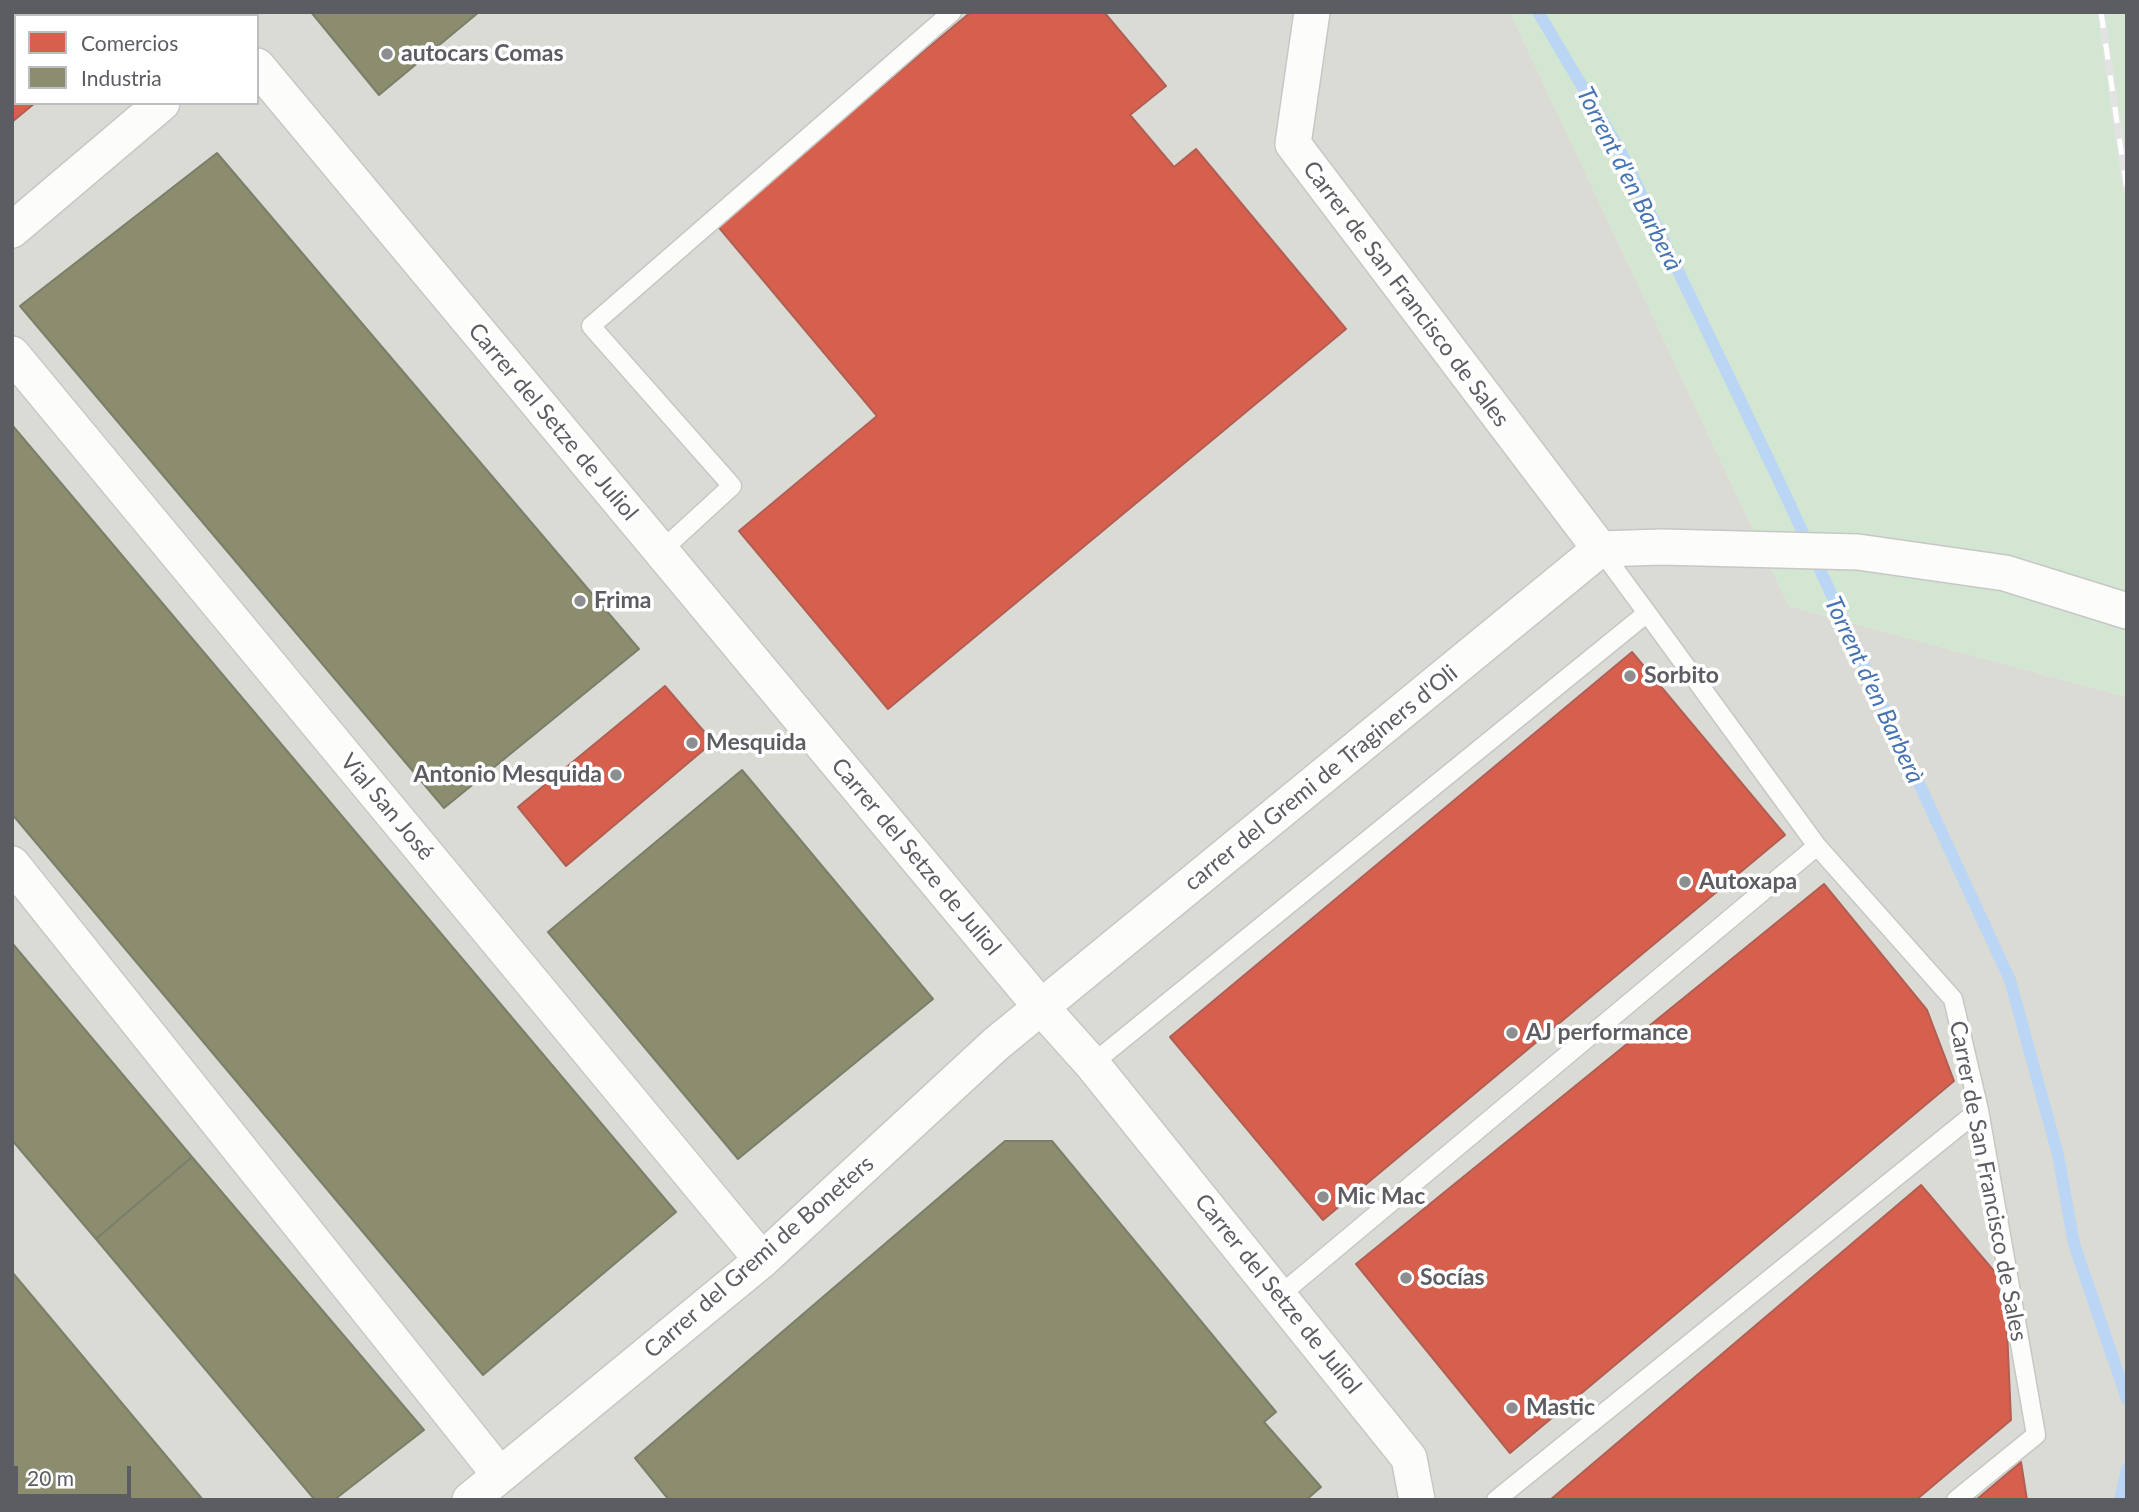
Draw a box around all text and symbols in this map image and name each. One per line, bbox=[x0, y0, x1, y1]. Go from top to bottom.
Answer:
legend bbox=[14, 14, 259, 105]
text: Comercios bbox=[81, 30, 178, 55]
place label: autocars Comas bbox=[401, 40, 564, 68]
marker: autocars Comas bbox=[379, 46, 395, 62]
text: Industria bbox=[81, 65, 162, 90]
water label: Torrent d'en Barberà bbox=[1570, 82, 1688, 276]
street label: Carrer de San Francisco de Sales bbox=[1297, 156, 1515, 432]
street label: Carrer del Setze de Juliol bbox=[462, 318, 644, 526]
place label: Frima bbox=[594, 587, 651, 615]
water label: Torrent d'en Barberà bbox=[1818, 592, 1930, 788]
marker: Frima bbox=[572, 593, 588, 609]
street label: carrer del Gremi de Traginers d'Oli bbox=[1179, 659, 1463, 897]
place label: Sorbito bbox=[1644, 662, 1719, 690]
marker: Sorbito bbox=[1622, 668, 1638, 684]
place label: Mesquida bbox=[706, 729, 806, 757]
marker: Mesquida bbox=[684, 735, 700, 751]
street label: Vial San José bbox=[334, 748, 440, 866]
street label: Carrer del Setze de Juliol bbox=[825, 753, 1007, 961]
place label: Antonio Mesquida bbox=[414, 761, 602, 789]
marker: Antonio Mesquida bbox=[608, 767, 624, 783]
place label: Autoxapa bbox=[1699, 868, 1797, 896]
marker: Autoxapa bbox=[1677, 874, 1693, 890]
place label: AJ performance bbox=[1526, 1019, 1688, 1047]
street label: Carrer de San Francisco de Sales bbox=[1943, 1019, 2033, 1343]
marker: AJ performance bbox=[1504, 1025, 1520, 1041]
street label: Carrer del Gremi de Boneters bbox=[639, 1150, 879, 1364]
place label: Mic Mac bbox=[1337, 1183, 1425, 1211]
street label: Carrer del Setze de Juliol bbox=[1189, 1188, 1367, 1400]
marker: Mic Mac bbox=[1315, 1189, 1331, 1205]
place label: Socías bbox=[1420, 1264, 1485, 1292]
marker: Socías bbox=[1398, 1270, 1414, 1286]
place label: Mastic bbox=[1526, 1394, 1595, 1422]
marker: Mastic bbox=[1504, 1400, 1520, 1416]
scale bar bbox=[18, 1452, 135, 1496]
text: 20 m bbox=[27, 1465, 74, 1490]

